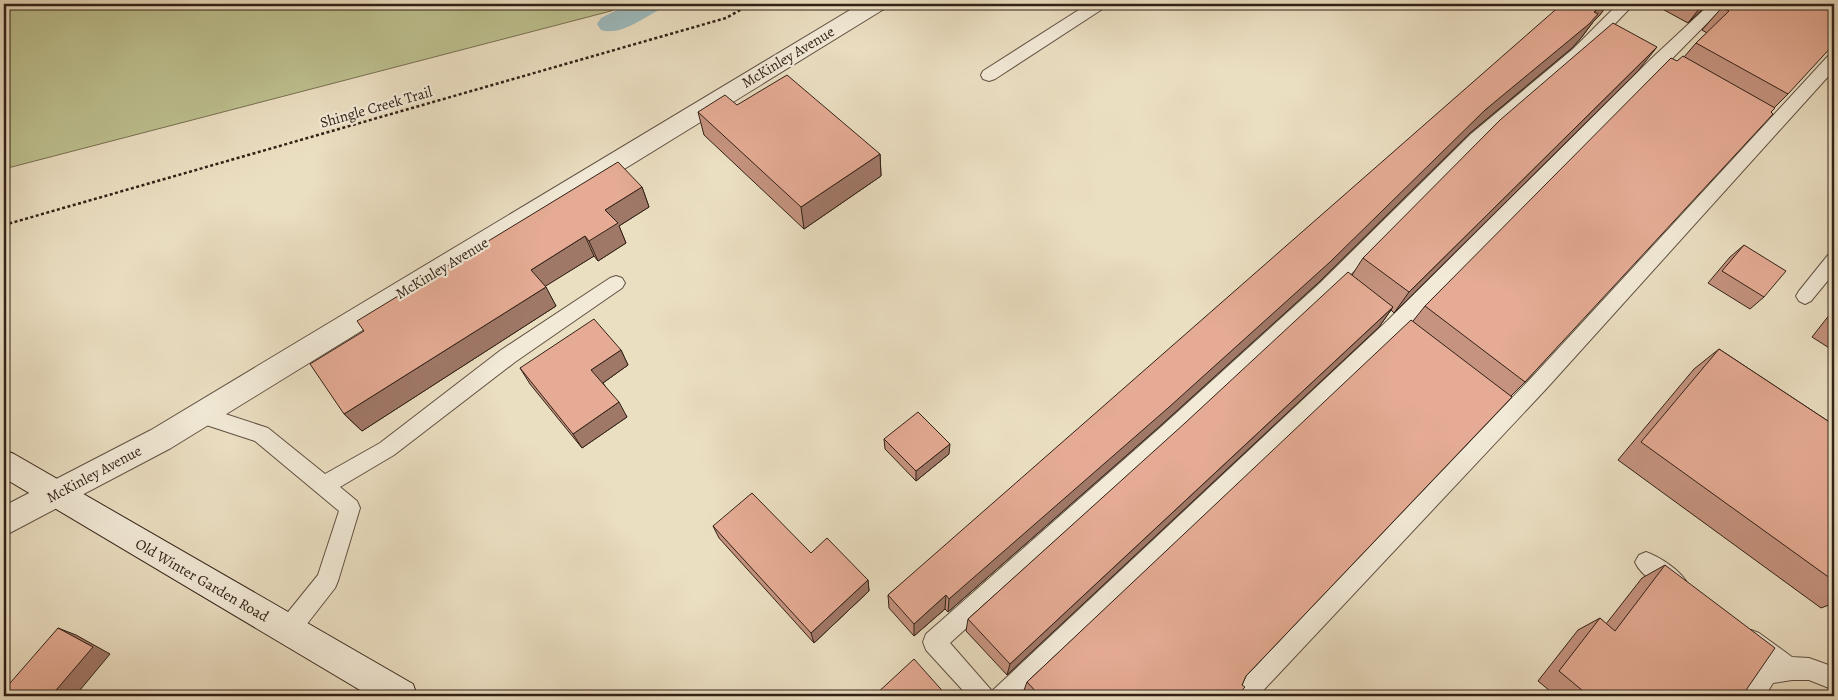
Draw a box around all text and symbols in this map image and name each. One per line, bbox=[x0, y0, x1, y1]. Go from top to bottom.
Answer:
street label: McKinley Avenue bbox=[738, 21, 838, 93]
street label: Shingle Creek Trail bbox=[318, 81, 435, 133]
street label: McKinley Avenue bbox=[392, 232, 492, 304]
street label: McKinley Avenue bbox=[43, 440, 145, 507]
street label: Old Winter Garden Road bbox=[132, 534, 273, 627]

